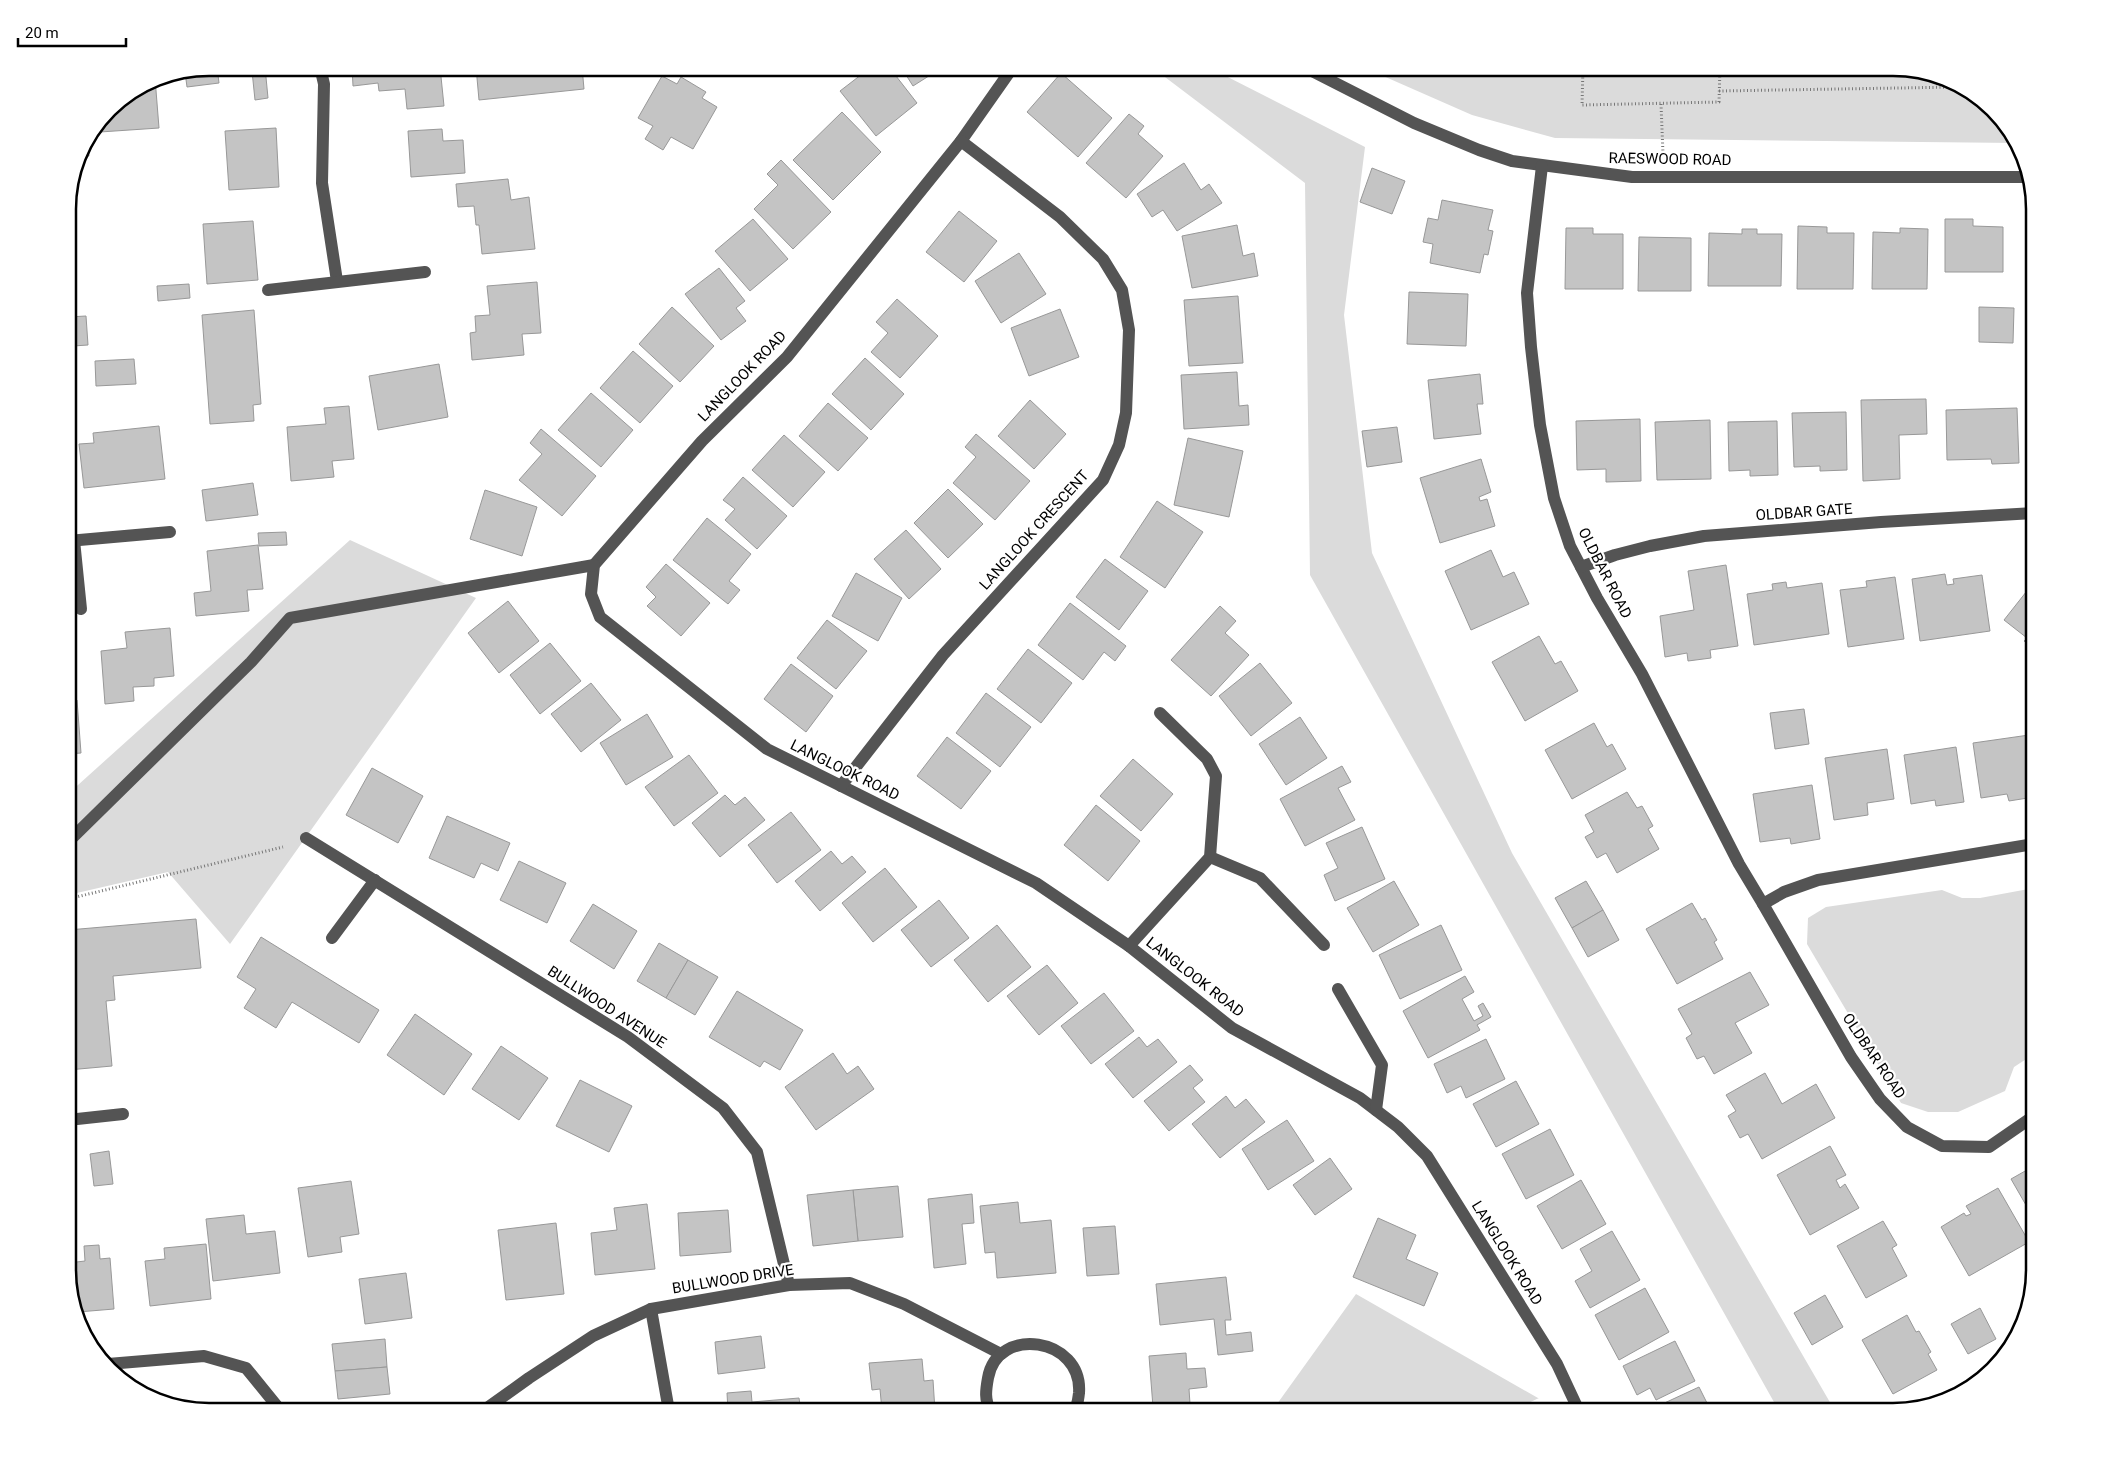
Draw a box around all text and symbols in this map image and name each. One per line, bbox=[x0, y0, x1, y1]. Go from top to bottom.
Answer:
scale bar bbox=[18, 15, 125, 47]
text: 20 m bbox=[25, 24, 59, 42]
street label: RAESWOOD ROAD bbox=[1608, 149, 1732, 169]
street label: LANGLOOK ROAD bbox=[694, 327, 790, 425]
street label: LANGLOOK CRESCENT bbox=[976, 467, 1092, 593]
street label: OLDBAR GATE bbox=[1755, 500, 1853, 524]
street label: OLDBAR ROAD bbox=[1574, 525, 1636, 621]
street label: LANGLOOK ROAD bbox=[787, 736, 903, 804]
street label: LANGLOOK ROAD bbox=[1142, 933, 1248, 1021]
street label: BULLWOOD AVENUE bbox=[544, 962, 670, 1052]
street label: OLDBAR ROAD bbox=[1839, 1010, 1909, 1102]
street label: LANGLOOK ROAD bbox=[1468, 1198, 1546, 1308]
street label: BULLWOOD DRIVE bbox=[671, 1260, 796, 1298]

